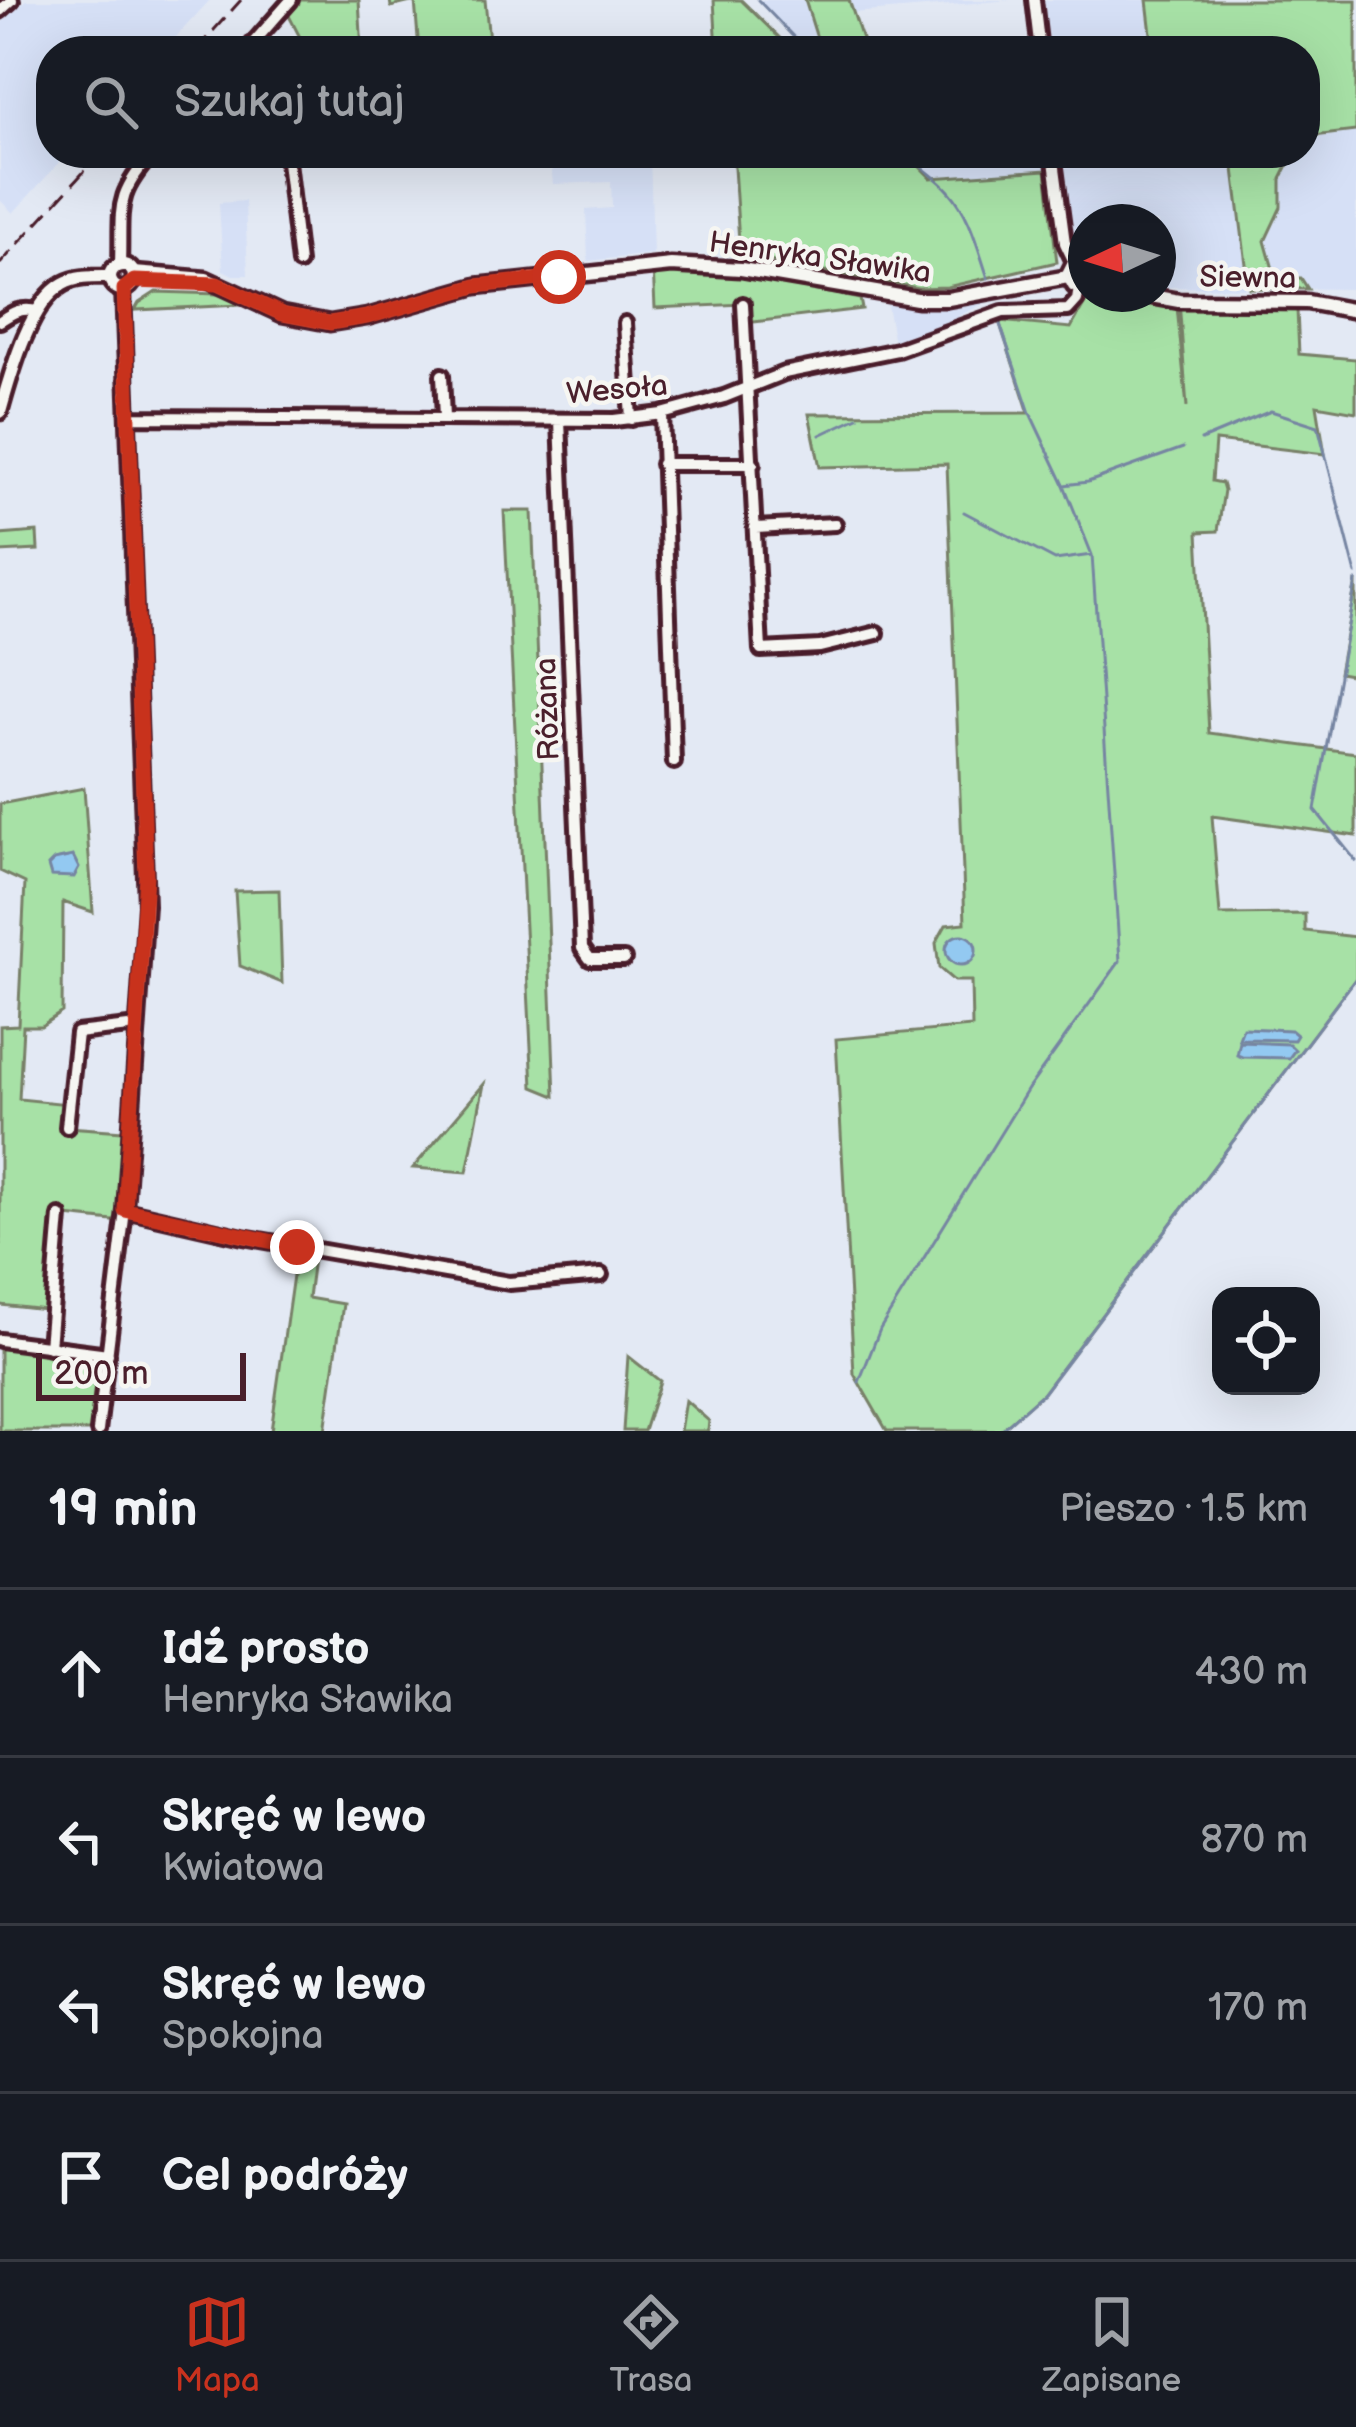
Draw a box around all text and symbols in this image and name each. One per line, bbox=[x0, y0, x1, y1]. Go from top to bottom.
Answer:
search box bbox=[36, 36, 1320, 168]
icon: search bbox=[78, 69, 144, 135]
text: Szukaj tutaj bbox=[174, 75, 405, 130]
north arrow bbox=[1068, 204, 1176, 312]
street label: Henryka Sławika bbox=[707, 225, 933, 291]
route start bbox=[532, 250, 586, 304]
street label: Siewna bbox=[1199, 259, 1297, 297]
street label: Wesoła bbox=[565, 368, 669, 412]
street label: Różana bbox=[528, 657, 568, 761]
route end bbox=[270, 1220, 324, 1274]
map controls bbox=[1212, 1287, 1320, 1395]
button: locate bbox=[1212, 1287, 1320, 1395]
scale bar bbox=[36, 1347, 246, 1400]
text: 200 m bbox=[54, 1354, 148, 1394]
text: 19 min bbox=[48, 1479, 198, 1540]
text: Pieszo · 1.5 km bbox=[1059, 1486, 1308, 1533]
text: Idź prosto bbox=[162, 1622, 370, 1677]
icon: ahead bbox=[48, 1640, 114, 1706]
text: 430 m bbox=[1195, 1649, 1308, 1696]
text: Henryka Sławika bbox=[162, 1677, 453, 1724]
text: Skręć w lewo bbox=[162, 1790, 426, 1845]
icon: left bbox=[48, 1808, 114, 1874]
text: 870 m bbox=[1200, 1817, 1308, 1864]
text: Kwiatowa bbox=[162, 1845, 325, 1892]
text: Skręć w lewo bbox=[162, 1958, 426, 2013]
icon: left bbox=[48, 1976, 114, 2042]
text: 170 m bbox=[1208, 1985, 1308, 2032]
text: Spokojna bbox=[162, 2013, 324, 2060]
icon: arrive bbox=[48, 2144, 114, 2210]
text: Cel podróży bbox=[162, 2149, 408, 2204]
tab: Mapa bbox=[175, 2289, 260, 2401]
tab: Trasa bbox=[609, 2289, 693, 2401]
tab: Zapisane bbox=[1042, 2289, 1181, 2401]

